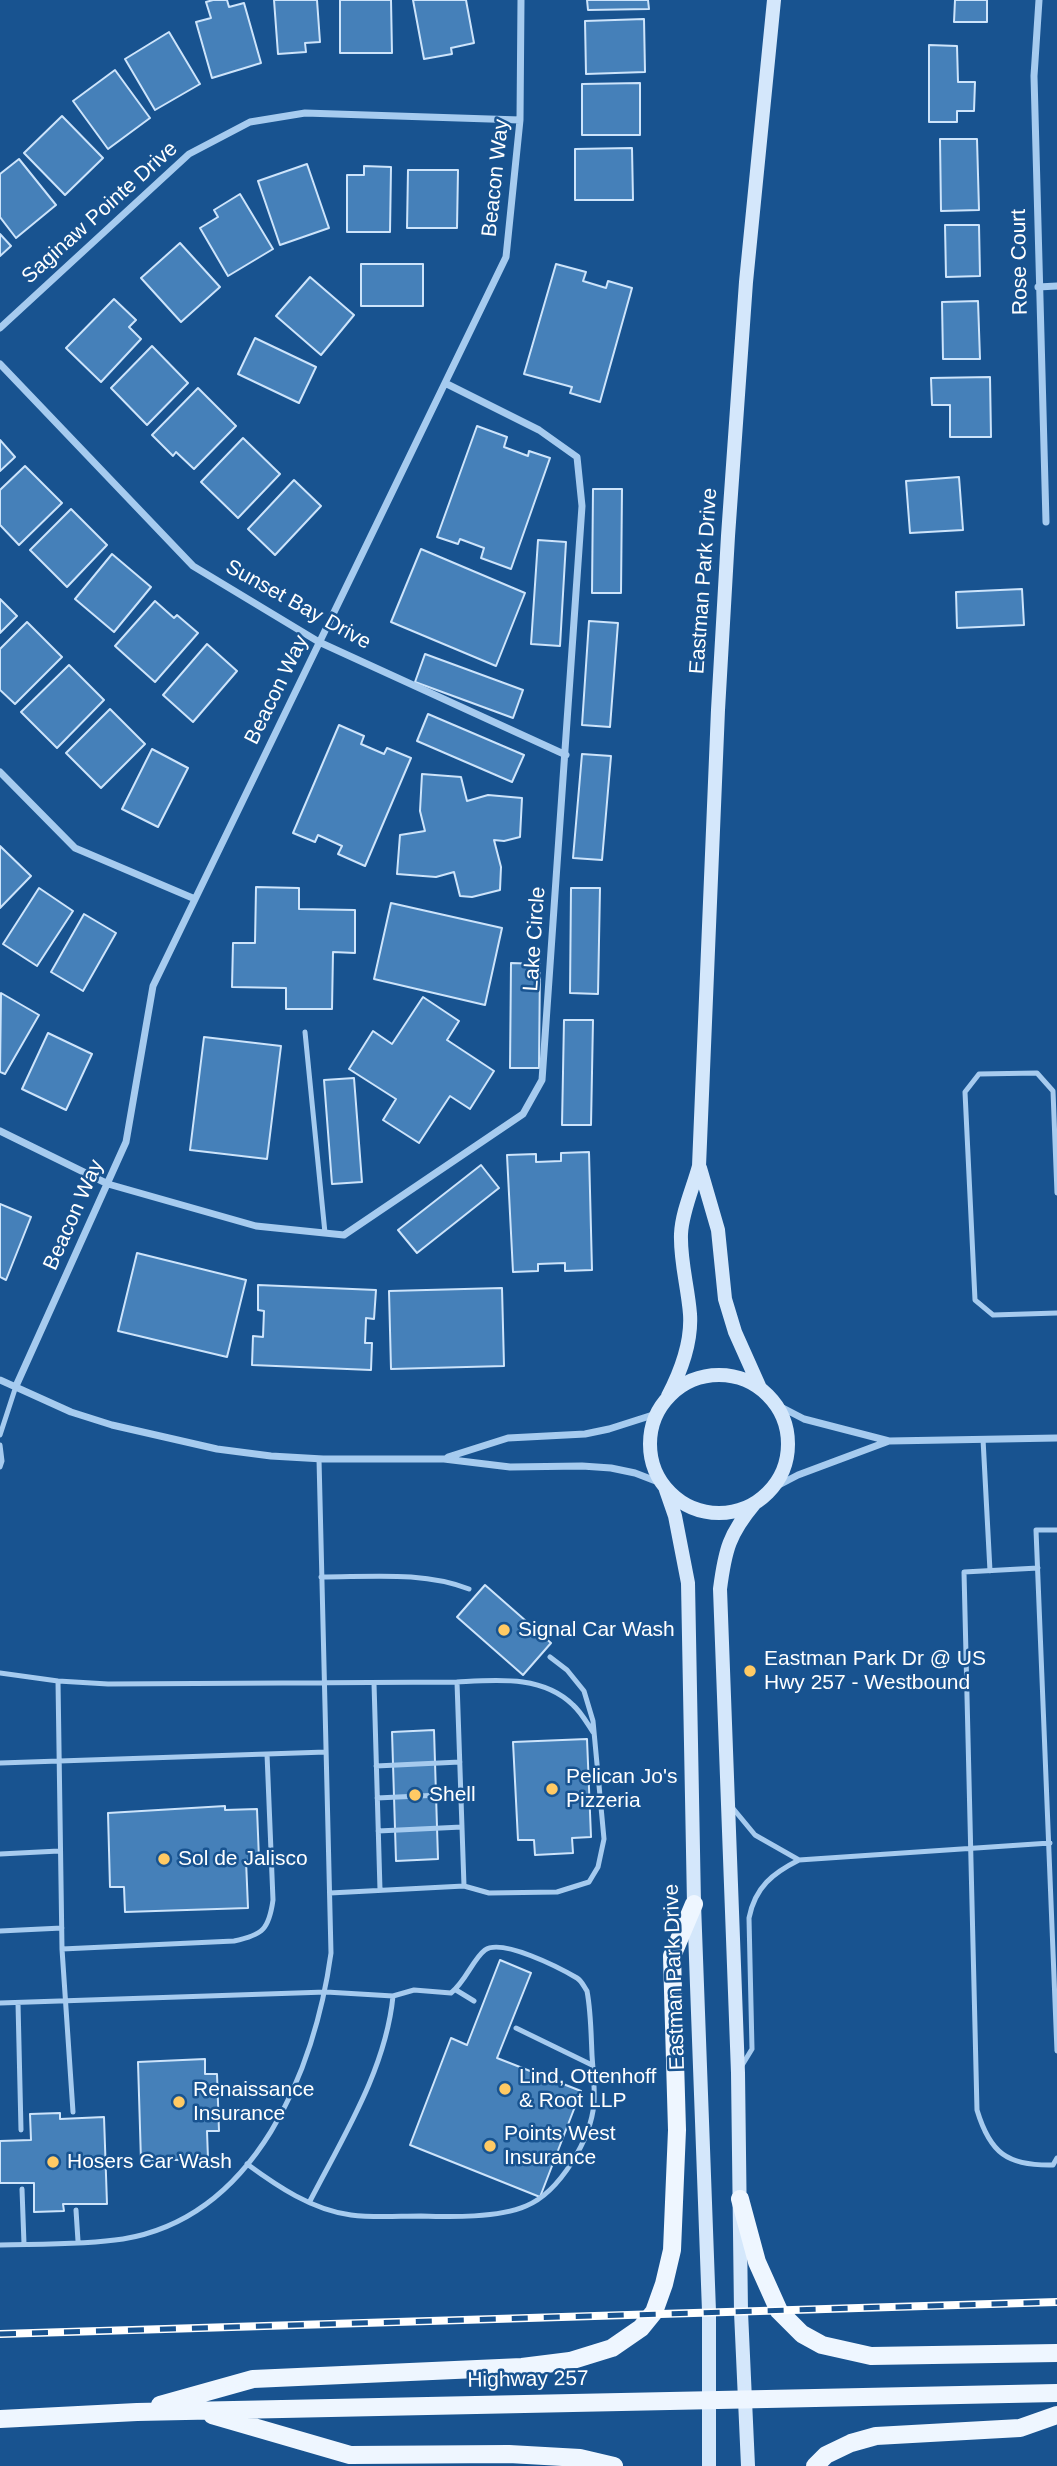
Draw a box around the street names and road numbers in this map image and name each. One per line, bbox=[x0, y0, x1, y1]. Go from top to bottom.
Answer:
street label: Beacon Way bbox=[477, 118, 515, 238]
street label: Saginaw Pointe Drive bbox=[17, 136, 183, 290]
street label: Rose Court bbox=[1006, 209, 1034, 315]
street label: Eastman Park Drive bbox=[685, 487, 723, 675]
street label: Sunset Bay Drive bbox=[221, 555, 375, 655]
street label: Beacon Way bbox=[240, 631, 314, 749]
street label: Lake Circle bbox=[519, 886, 551, 992]
street label: Beacon Way bbox=[38, 1156, 110, 1274]
street label: Eastman Park Drive bbox=[659, 1883, 691, 2071]
street label: Highway 257 bbox=[467, 2366, 589, 2394]

